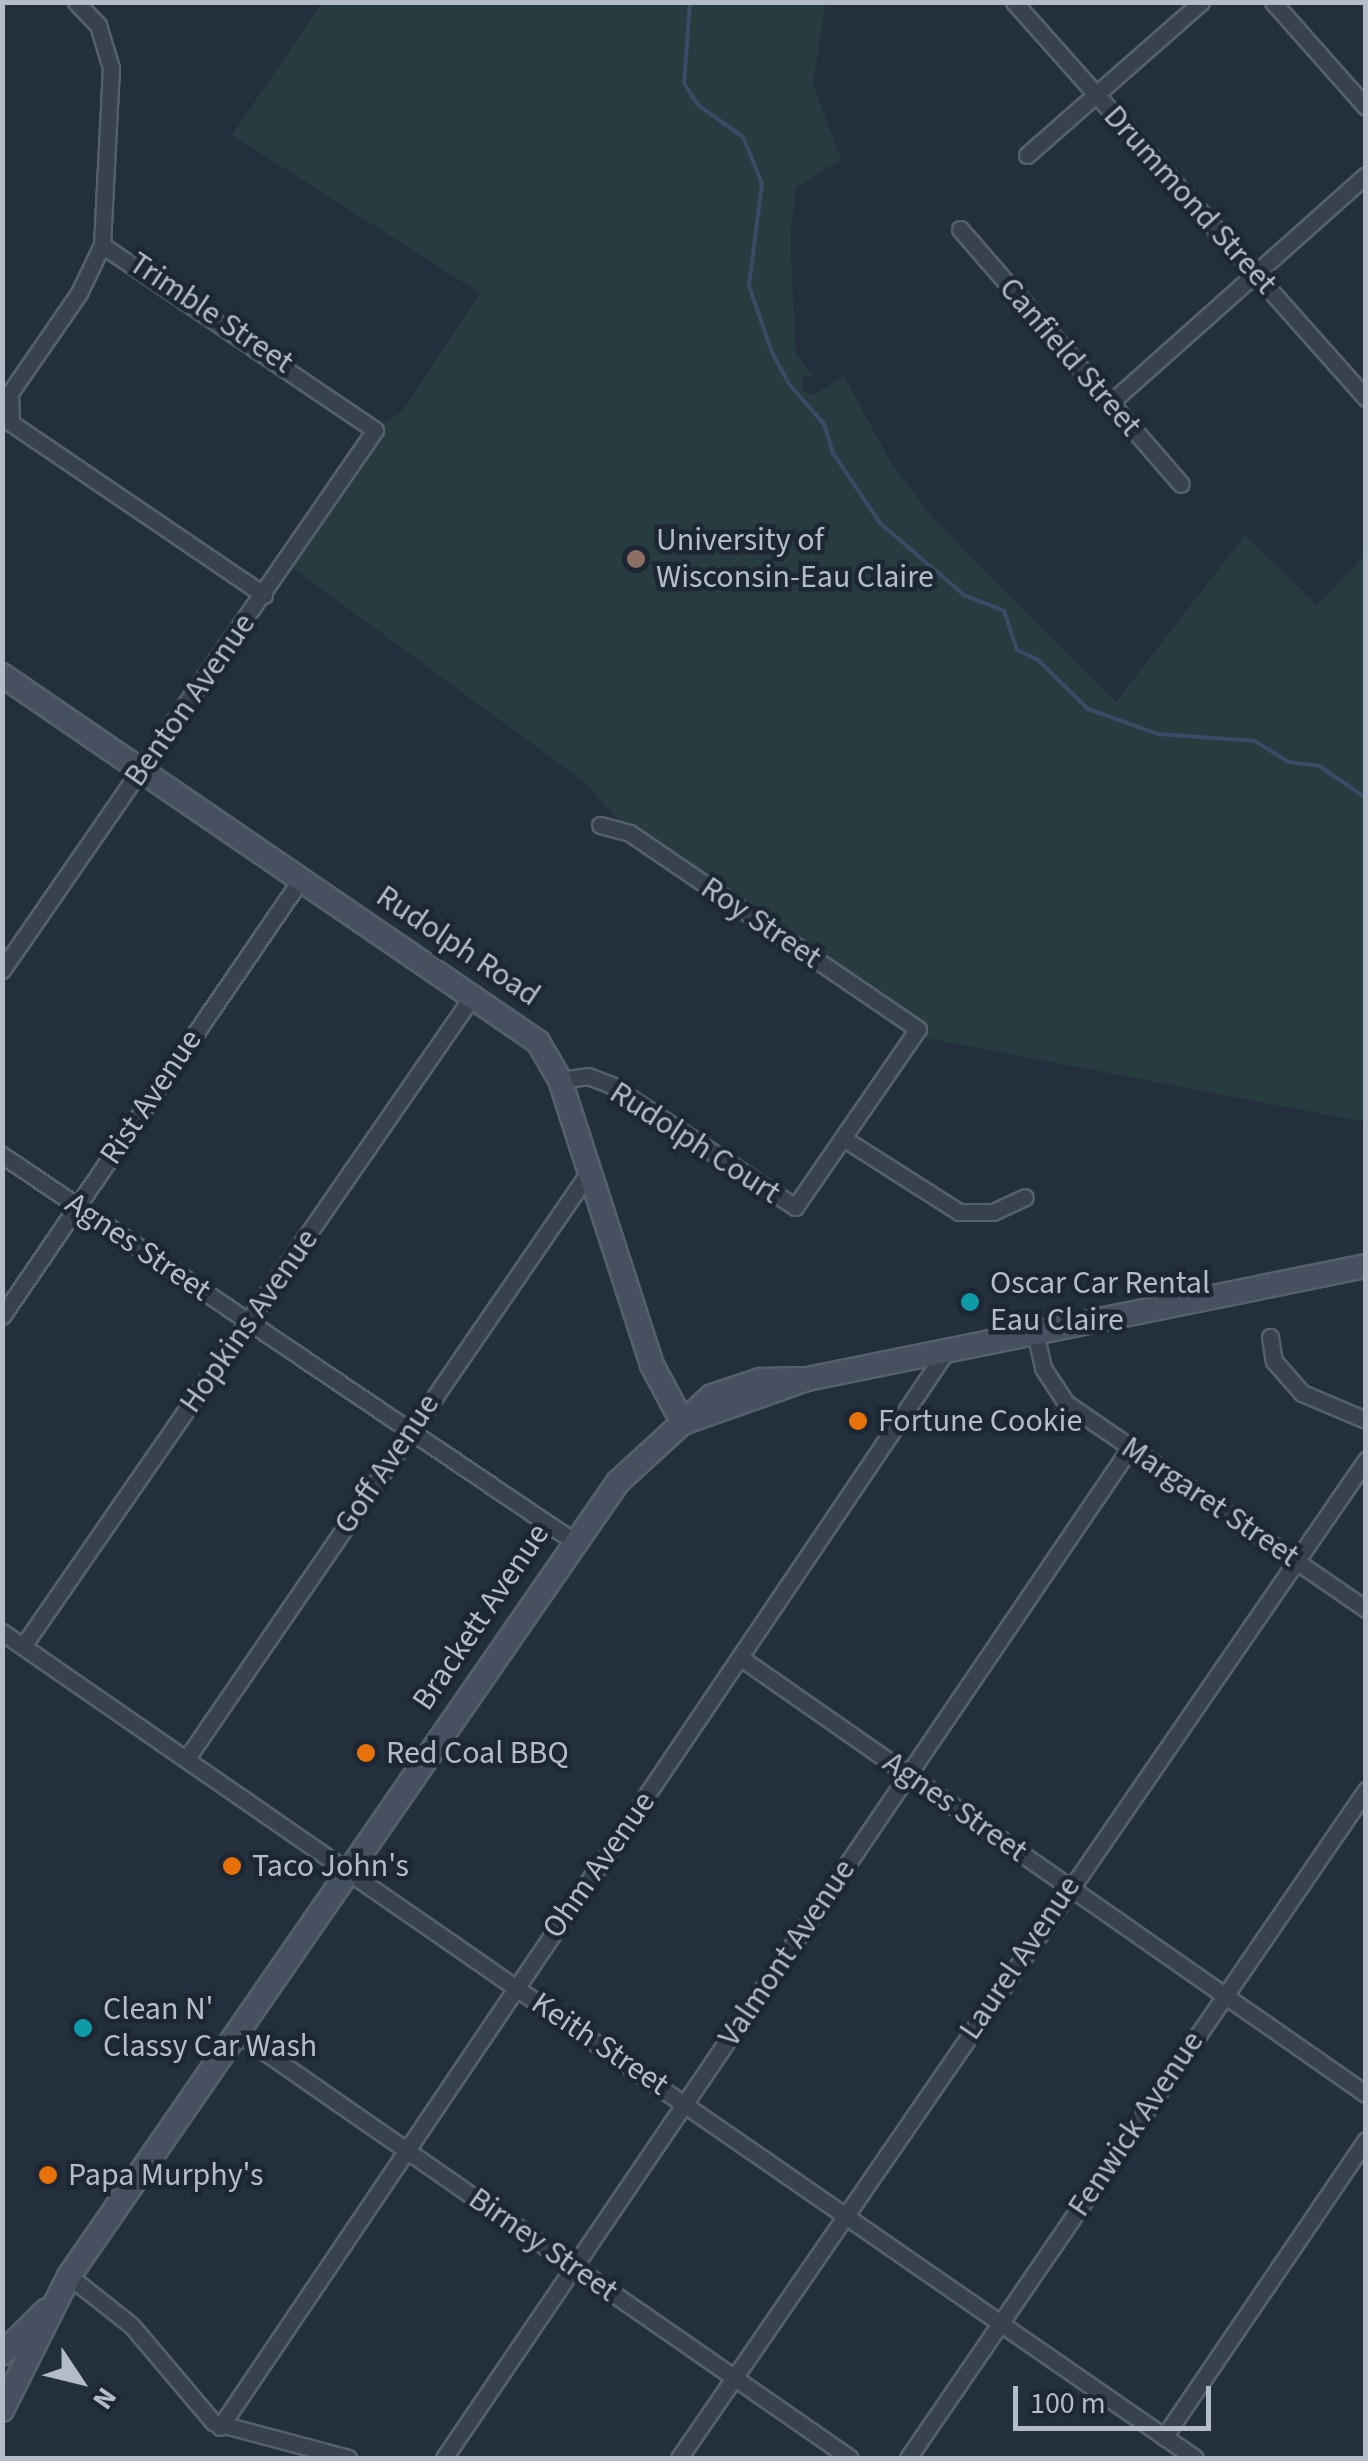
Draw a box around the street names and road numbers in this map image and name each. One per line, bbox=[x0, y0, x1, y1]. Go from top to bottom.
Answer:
street label: Drummond Street bbox=[1095, 98, 1285, 302]
street label: Trimble Street bbox=[122, 244, 300, 382]
street label: Canfield Street bbox=[991, 270, 1149, 444]
street label: Benton Avenue bbox=[116, 606, 264, 794]
street label: Roy Street bbox=[694, 869, 828, 977]
street label: Rudolph Road bbox=[369, 877, 547, 1015]
street label: Rist Avenue bbox=[92, 1022, 210, 1172]
street label: Rudolph Court bbox=[603, 1074, 787, 1212]
street label: Agnes Street bbox=[58, 1184, 218, 1310]
street label: Hopkins Avenue bbox=[171, 1222, 327, 1420]
street label: Goff Avenue bbox=[326, 1387, 448, 1541]
street label: Margaret Street bbox=[1114, 1429, 1306, 1575]
street label: Brackett Avenue bbox=[404, 1516, 558, 1718]
street label: Agnes Street bbox=[876, 1743, 1034, 1871]
street label: Ohm Avenue bbox=[534, 1784, 664, 1946]
street label: Valmont Avenue bbox=[710, 1852, 864, 2054]
street label: Laurel Avenue bbox=[951, 1869, 1089, 2047]
street label: Keith Street bbox=[524, 1984, 676, 2104]
street label: Fenwick Avenue bbox=[1060, 2024, 1212, 2224]
street label: Birney Street bbox=[461, 2180, 625, 2310]

